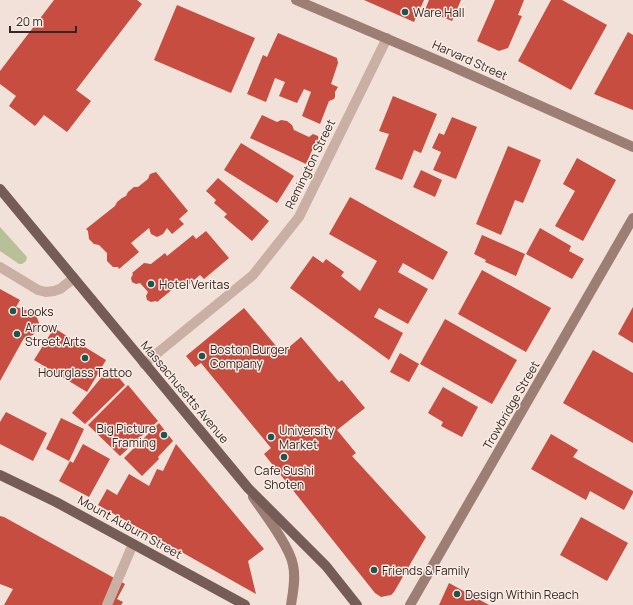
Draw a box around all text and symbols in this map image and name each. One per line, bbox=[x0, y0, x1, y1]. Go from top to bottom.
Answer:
place label: Ware Hall bbox=[413, 4, 464, 21]
marker: Ware Hall bbox=[400, 7, 410, 17]
scale bar bbox=[10, 8, 76, 34]
text: 20 m bbox=[16, 13, 43, 30]
street label: Harvard Street bbox=[430, 36, 510, 84]
street label: Remington Street bbox=[281, 116, 339, 212]
place label: Hotel Veritas bbox=[159, 276, 230, 293]
marker: Hotel Veritas bbox=[146, 279, 156, 289]
place label: Looks bbox=[21, 303, 53, 320]
marker: Looks bbox=[8, 306, 18, 316]
place label: Arrow Street Arts bbox=[25, 319, 86, 350]
marker: Arrow Street Arts bbox=[12, 329, 22, 339]
street label: Massachusetts Avenue bbox=[137, 337, 233, 447]
place label: Boston Burger Company bbox=[210, 341, 290, 372]
marker: Boston Burger Company bbox=[197, 351, 207, 361]
marker: Hourglass Tattoo bbox=[80, 353, 90, 363]
street label: Trowbridge Street bbox=[479, 357, 543, 453]
place label: Hourglass Tattoo bbox=[38, 364, 132, 381]
place label: Big Picture Framing bbox=[96, 420, 156, 451]
place label: University Market bbox=[279, 422, 335, 453]
marker: Big Picture Framing bbox=[159, 430, 169, 440]
marker: University Market bbox=[266, 432, 276, 442]
marker: Cafe Sushi Shoten bbox=[279, 452, 289, 462]
place label: Cafe Sushi Shoten bbox=[254, 462, 314, 493]
street label: Mount Auburn Street bbox=[75, 491, 185, 563]
place label: Friends & Family bbox=[382, 562, 470, 579]
marker: Friends & Family bbox=[369, 565, 379, 575]
place label: Design Within Reach bbox=[465, 586, 579, 603]
marker: Design Within Reach bbox=[452, 589, 462, 599]

